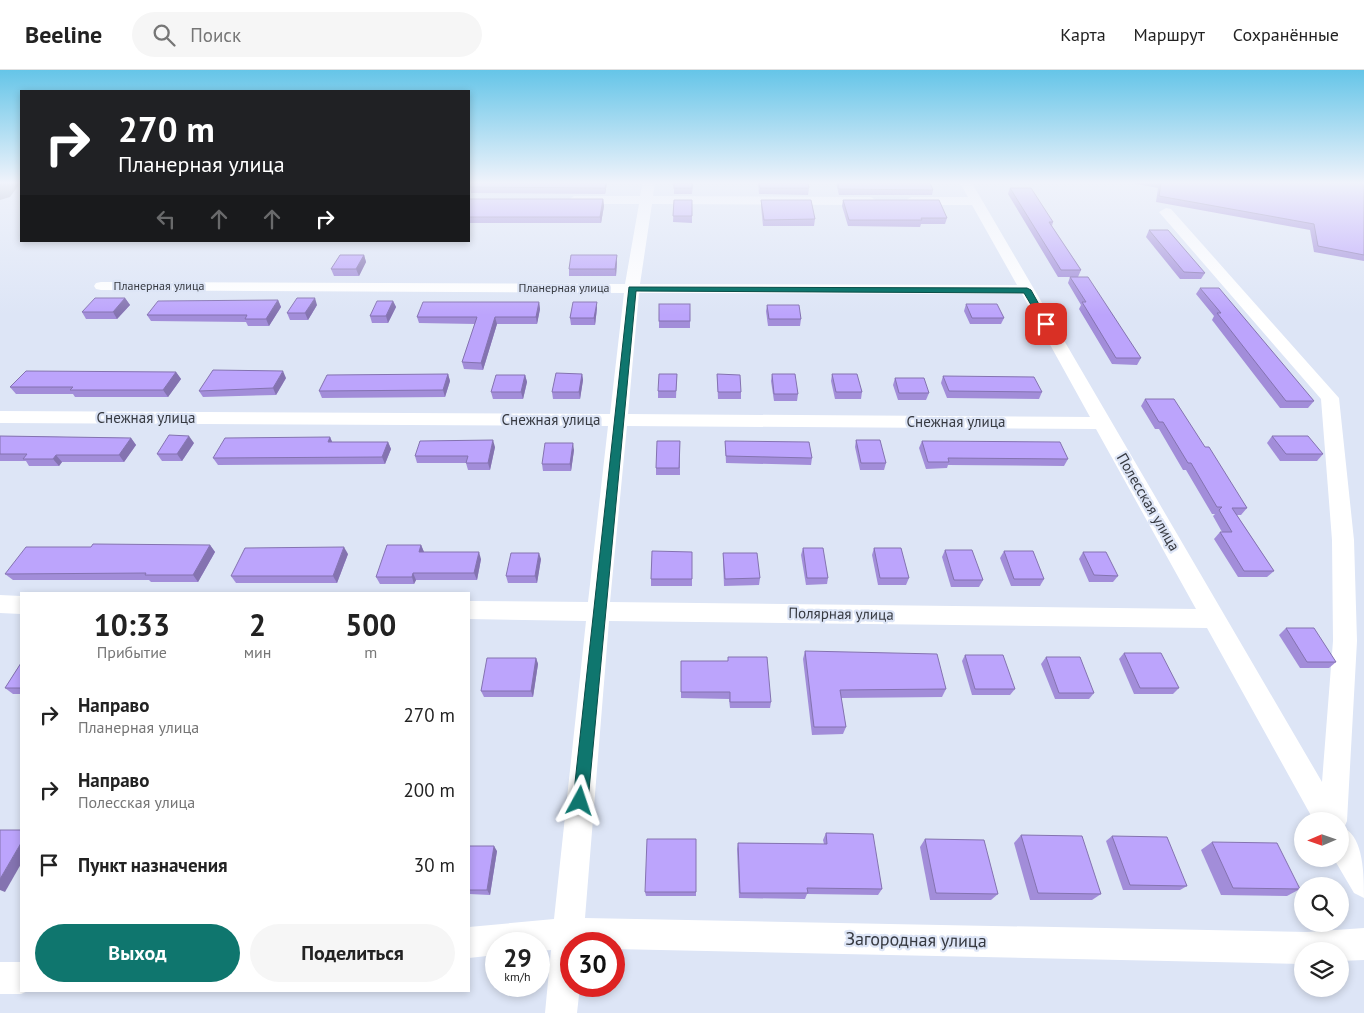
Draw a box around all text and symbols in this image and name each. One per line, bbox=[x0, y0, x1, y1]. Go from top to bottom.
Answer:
search box bbox=[132, 12, 482, 57]
text: Beeline bbox=[25, 19, 102, 50]
icon: search bbox=[150, 21, 178, 49]
text: Поиск bbox=[190, 23, 241, 47]
text: Карта bbox=[1060, 23, 1106, 46]
text: Маршрут bbox=[1134, 23, 1205, 46]
text: Сохранённые bbox=[1233, 23, 1339, 46]
text: 270 m bbox=[118, 106, 215, 152]
icon: right bbox=[35, 110, 100, 175]
text: Планерная улица bbox=[118, 150, 285, 178]
icon: left bbox=[152, 205, 180, 233]
icon: ahead bbox=[205, 205, 233, 233]
icon: ahead bbox=[258, 205, 286, 233]
icon: right bbox=[311, 205, 339, 233]
street label: Планерная улица bbox=[114, 278, 204, 293]
street label: Планерная улица bbox=[519, 280, 609, 295]
pin bbox=[1025, 303, 1067, 345]
icon: arrive bbox=[1032, 310, 1060, 338]
street label: Снежная улица bbox=[97, 408, 195, 427]
street label: Снежная улица bbox=[502, 410, 600, 429]
street label: Снежная улица bbox=[907, 412, 1005, 431]
street label: Полесская улица bbox=[1113, 449, 1184, 554]
street label: Полярная улица bbox=[788, 603, 894, 624]
text: 10:33 bbox=[94, 605, 170, 644]
text: 2 bbox=[249, 605, 266, 644]
text: 500 bbox=[345, 605, 396, 644]
text: Прибытие bbox=[97, 642, 167, 662]
text: мин bbox=[244, 642, 271, 662]
text: m bbox=[364, 642, 377, 662]
text: Направо bbox=[78, 693, 149, 717]
icon: right bbox=[35, 701, 63, 729]
text: 270 m bbox=[403, 703, 455, 727]
text: Планерная улица bbox=[78, 717, 199, 737]
text: Направо bbox=[78, 768, 149, 792]
position arrow bbox=[553, 774, 605, 826]
icon: right bbox=[35, 776, 63, 804]
text: 200 m bbox=[403, 778, 455, 802]
text: Полесская улица bbox=[78, 792, 195, 812]
north arrow bbox=[1294, 812, 1349, 868]
map controls bbox=[1294, 812, 1349, 997]
icon: arrive bbox=[35, 851, 63, 879]
text: Пункт назначения bbox=[78, 853, 228, 877]
text: 30 m bbox=[414, 853, 455, 877]
button: search bbox=[1294, 877, 1349, 932]
button: Выход bbox=[35, 924, 240, 982]
button: Поделиться bbox=[250, 924, 455, 982]
street label: Загородная улица bbox=[845, 927, 987, 952]
speed limit sign: 30 bbox=[560, 932, 625, 997]
text: 29 bbox=[503, 942, 532, 974]
button: layers bbox=[1294, 942, 1349, 997]
text: km/h bbox=[504, 969, 531, 984]

